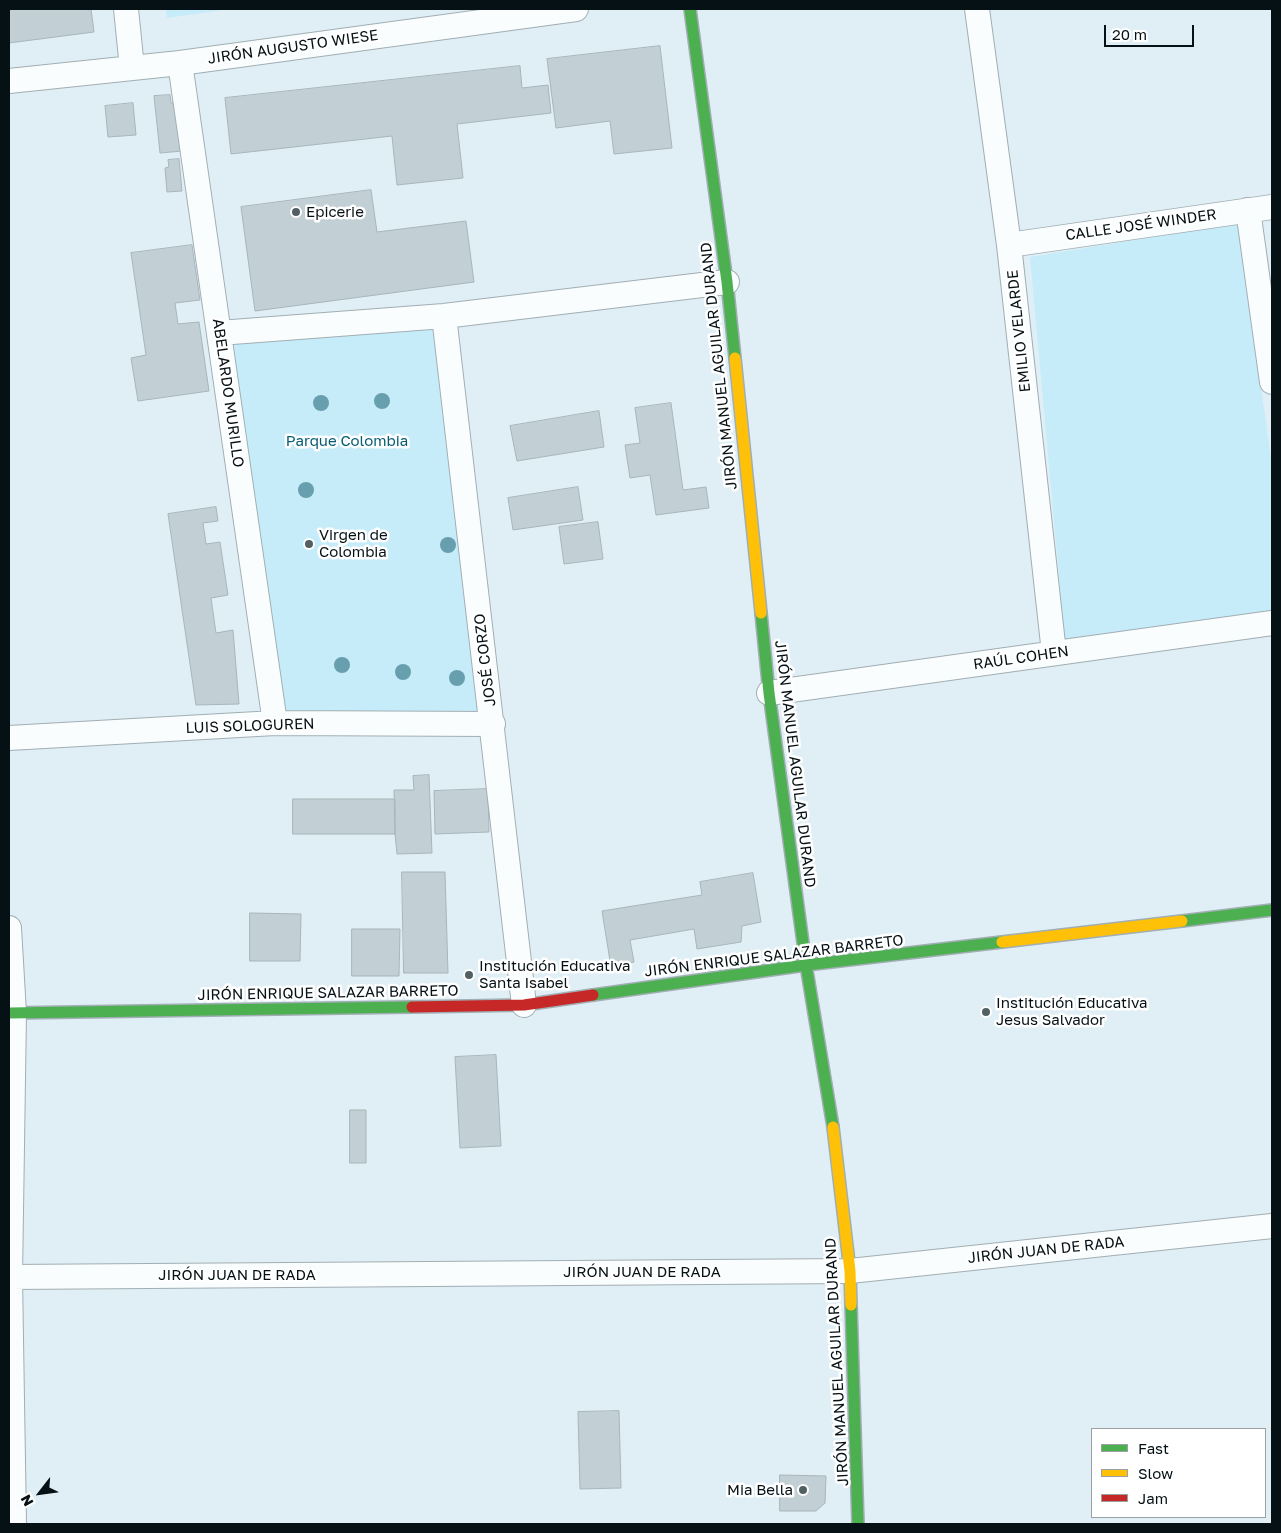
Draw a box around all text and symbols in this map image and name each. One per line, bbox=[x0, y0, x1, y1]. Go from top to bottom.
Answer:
scale bar bbox=[1106, 15, 1196, 47]
text: 20 m bbox=[1112, 25, 1147, 43]
street label: JIRÓN AUGUSTO WIESE bbox=[207, 26, 379, 68]
place label: Epicerie bbox=[306, 203, 364, 221]
street label: CALLE JOSÉ WINDER bbox=[1064, 205, 1218, 245]
marker: Epicerie bbox=[290, 206, 302, 218]
street label: JIRÓN MANUEL AGUILAR DURAND bbox=[697, 241, 741, 491]
street label: EMILIO VELARDE bbox=[1004, 269, 1034, 393]
street label: ABELARDO MURILLO bbox=[209, 317, 247, 469]
park label: Parque Colombia bbox=[286, 432, 408, 450]
place label: Virgen de Colombia bbox=[319, 526, 388, 561]
marker: Virgen de Colombia bbox=[303, 538, 315, 550]
street label: JOSÉ CORZO bbox=[470, 613, 500, 707]
street label: JIRÓN MANUEL AGUILAR DURAND bbox=[771, 639, 819, 889]
street label: RAÚL COHEN bbox=[972, 642, 1070, 674]
street label: LUIS SOLOGUREN bbox=[185, 715, 315, 737]
street label: JIRÓN ENRIQUE SALAZAR BARRETO bbox=[643, 931, 905, 981]
place label: Institución Educativa Santa Isabel bbox=[479, 957, 630, 992]
marker: Institución Educativa Santa Isabel bbox=[463, 969, 475, 981]
street label: JIRÓN ENRIQUE SALAZAR BARRETO bbox=[197, 982, 459, 1004]
place label: Institución Educativa Jesus Salvador bbox=[996, 994, 1147, 1029]
marker: Institución Educativa Jesus Salvador bbox=[980, 1006, 992, 1018]
street label: JIRÓN JUAN DE RADA bbox=[967, 1233, 1125, 1267]
street label: JIRÓN MANUEL AGUILAR DURAND bbox=[822, 1237, 852, 1487]
street label: JIRÓN JUAN DE RADA bbox=[563, 1263, 721, 1281]
street label: JIRÓN JUAN DE RADA bbox=[158, 1266, 316, 1284]
legend bbox=[1091, 1428, 1266, 1518]
text: Fast bbox=[1138, 1439, 1169, 1457]
text: Slow bbox=[1138, 1464, 1173, 1482]
north arrow bbox=[15, 1468, 65, 1518]
place label: Mia Bella bbox=[727, 1481, 793, 1499]
marker: Mia Bella bbox=[797, 1484, 809, 1496]
text: Jam bbox=[1138, 1489, 1168, 1507]
text: N bbox=[17, 1492, 37, 1510]

